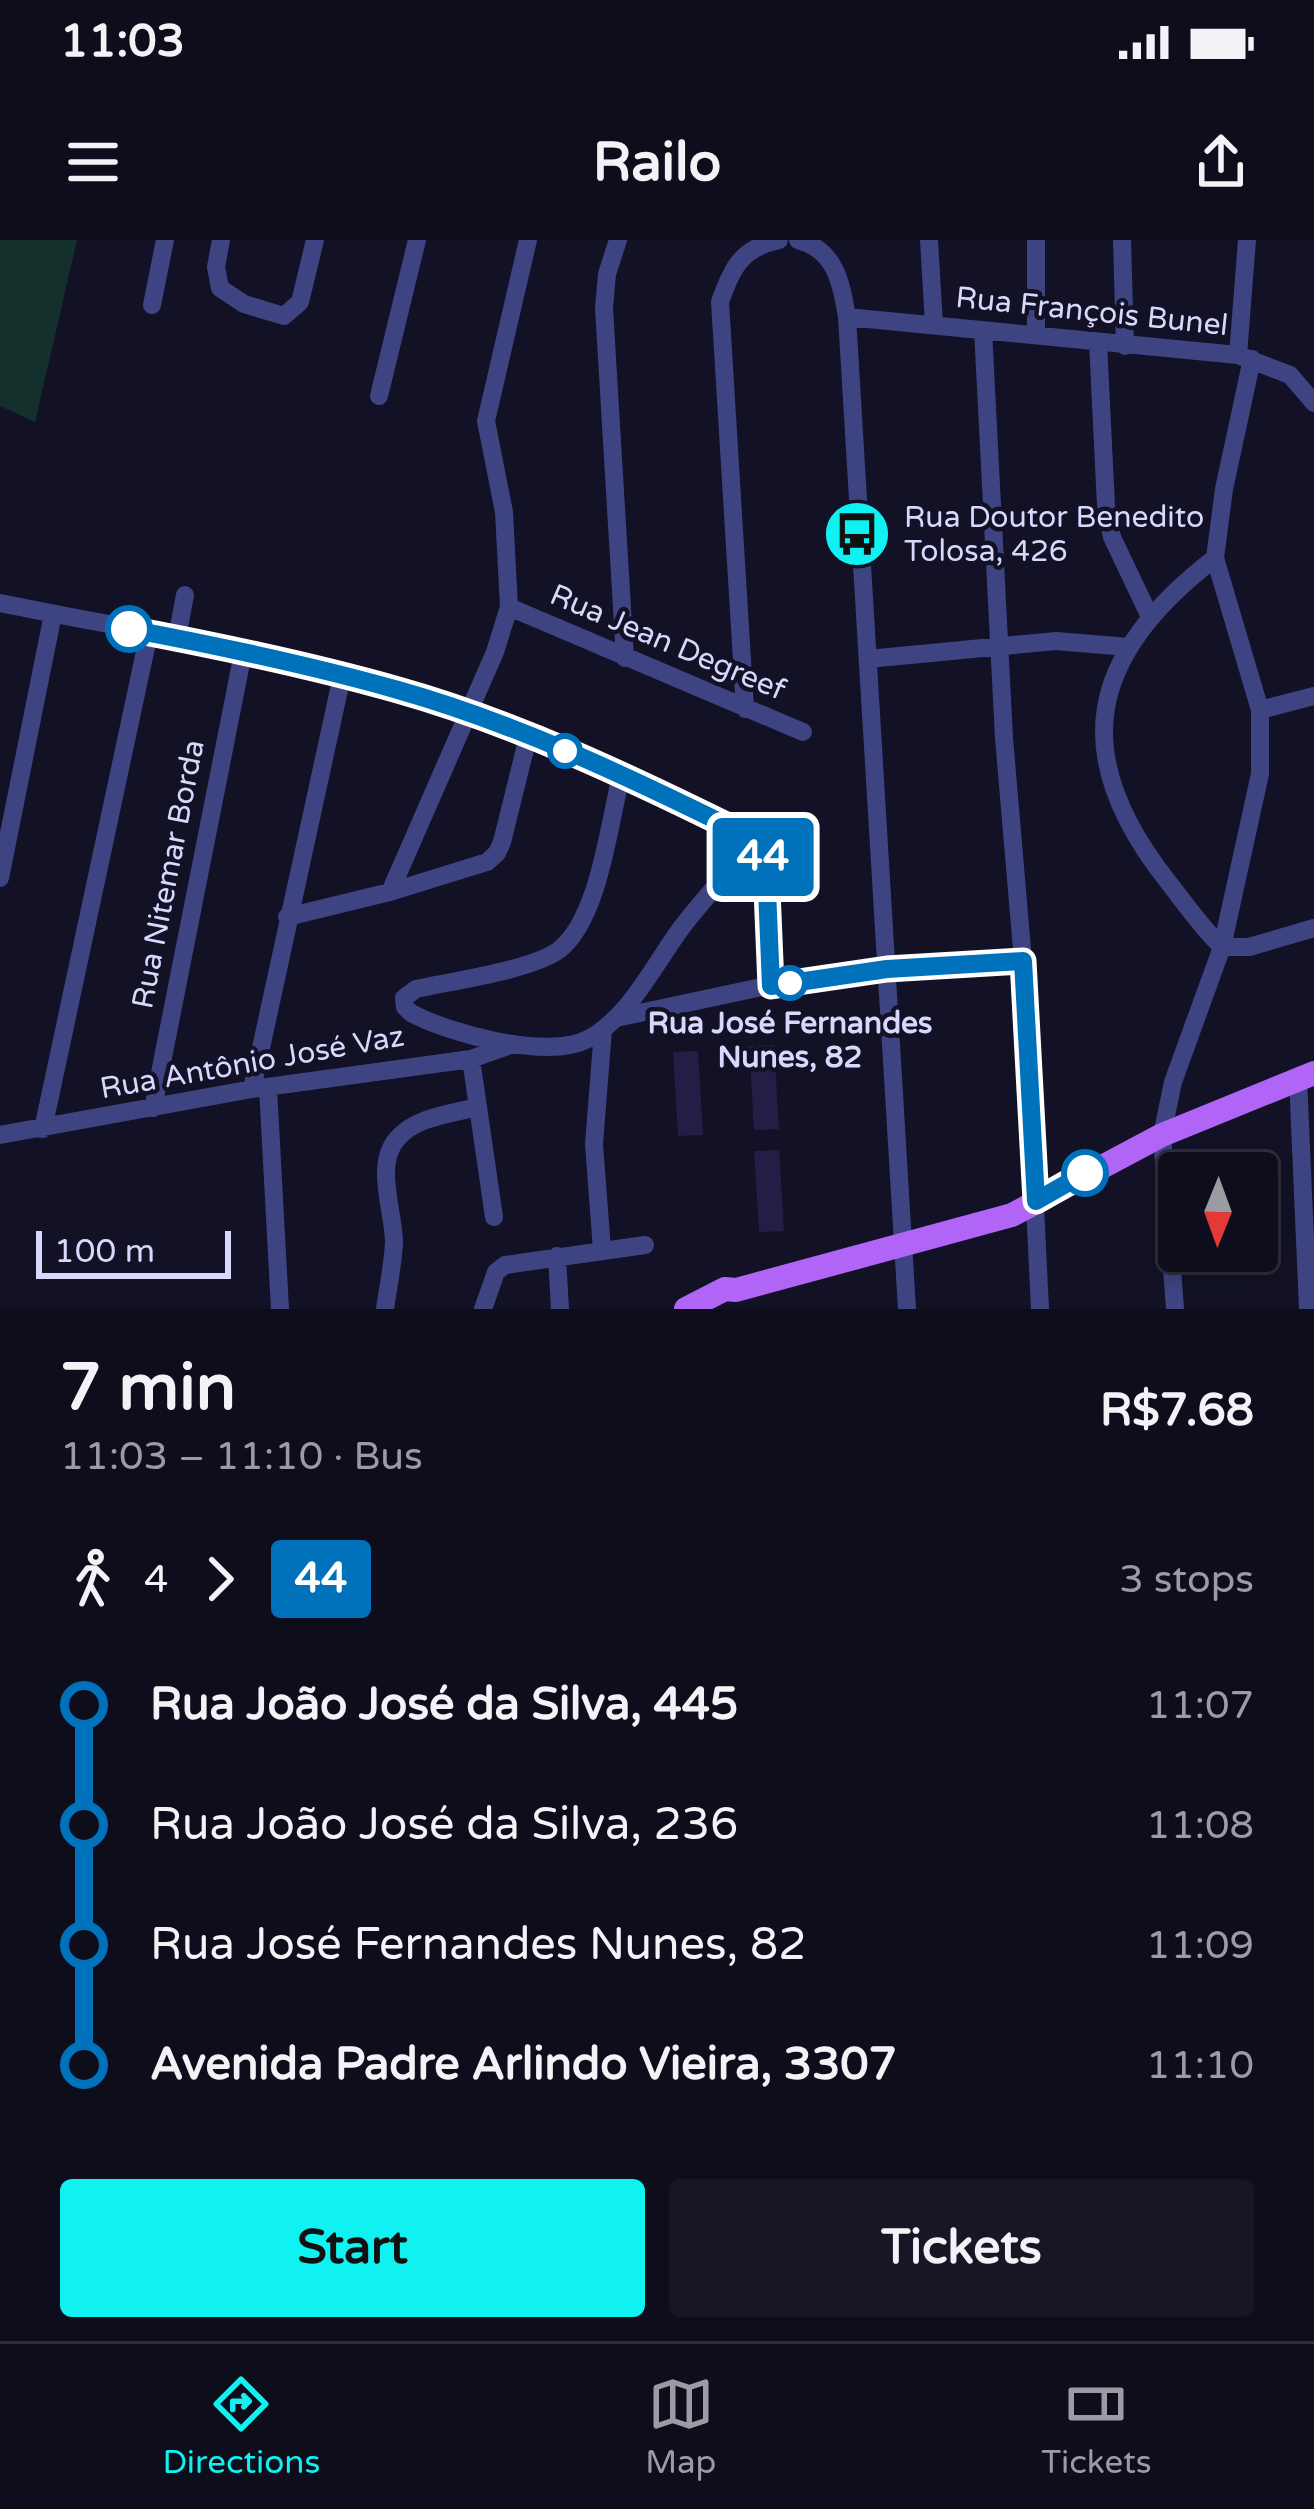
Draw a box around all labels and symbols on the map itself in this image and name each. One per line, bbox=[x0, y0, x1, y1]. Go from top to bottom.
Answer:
street label: Rua François Bunel bbox=[954, 279, 1230, 344]
bus stop icon: Rua Doutor Benedito Tolosa, 426 bbox=[822, 499, 892, 569]
place label: Rua Doutor Benedito Tolosa, 426 bbox=[904, 499, 1204, 570]
street label: Rua Jean Degreef bbox=[544, 576, 792, 709]
unlabelled marker bbox=[107, 607, 151, 651]
unlabelled marker bbox=[549, 735, 581, 767]
street label: Rua Nitemar Borda bbox=[124, 736, 213, 1012]
line badge: 44 bbox=[709, 818, 817, 896]
marker: Rua José Fernandes Nunes, 82 bbox=[774, 967, 806, 999]
place label: Rua José Fernandes Nunes, 82 bbox=[648, 1005, 932, 1076]
street label: Rua Antônio José Vaz bbox=[97, 1018, 407, 1107]
unlabelled marker bbox=[1063, 1151, 1107, 1195]
north arrow bbox=[1158, 1152, 1278, 1272]
scale bar bbox=[36, 1225, 231, 1278]

